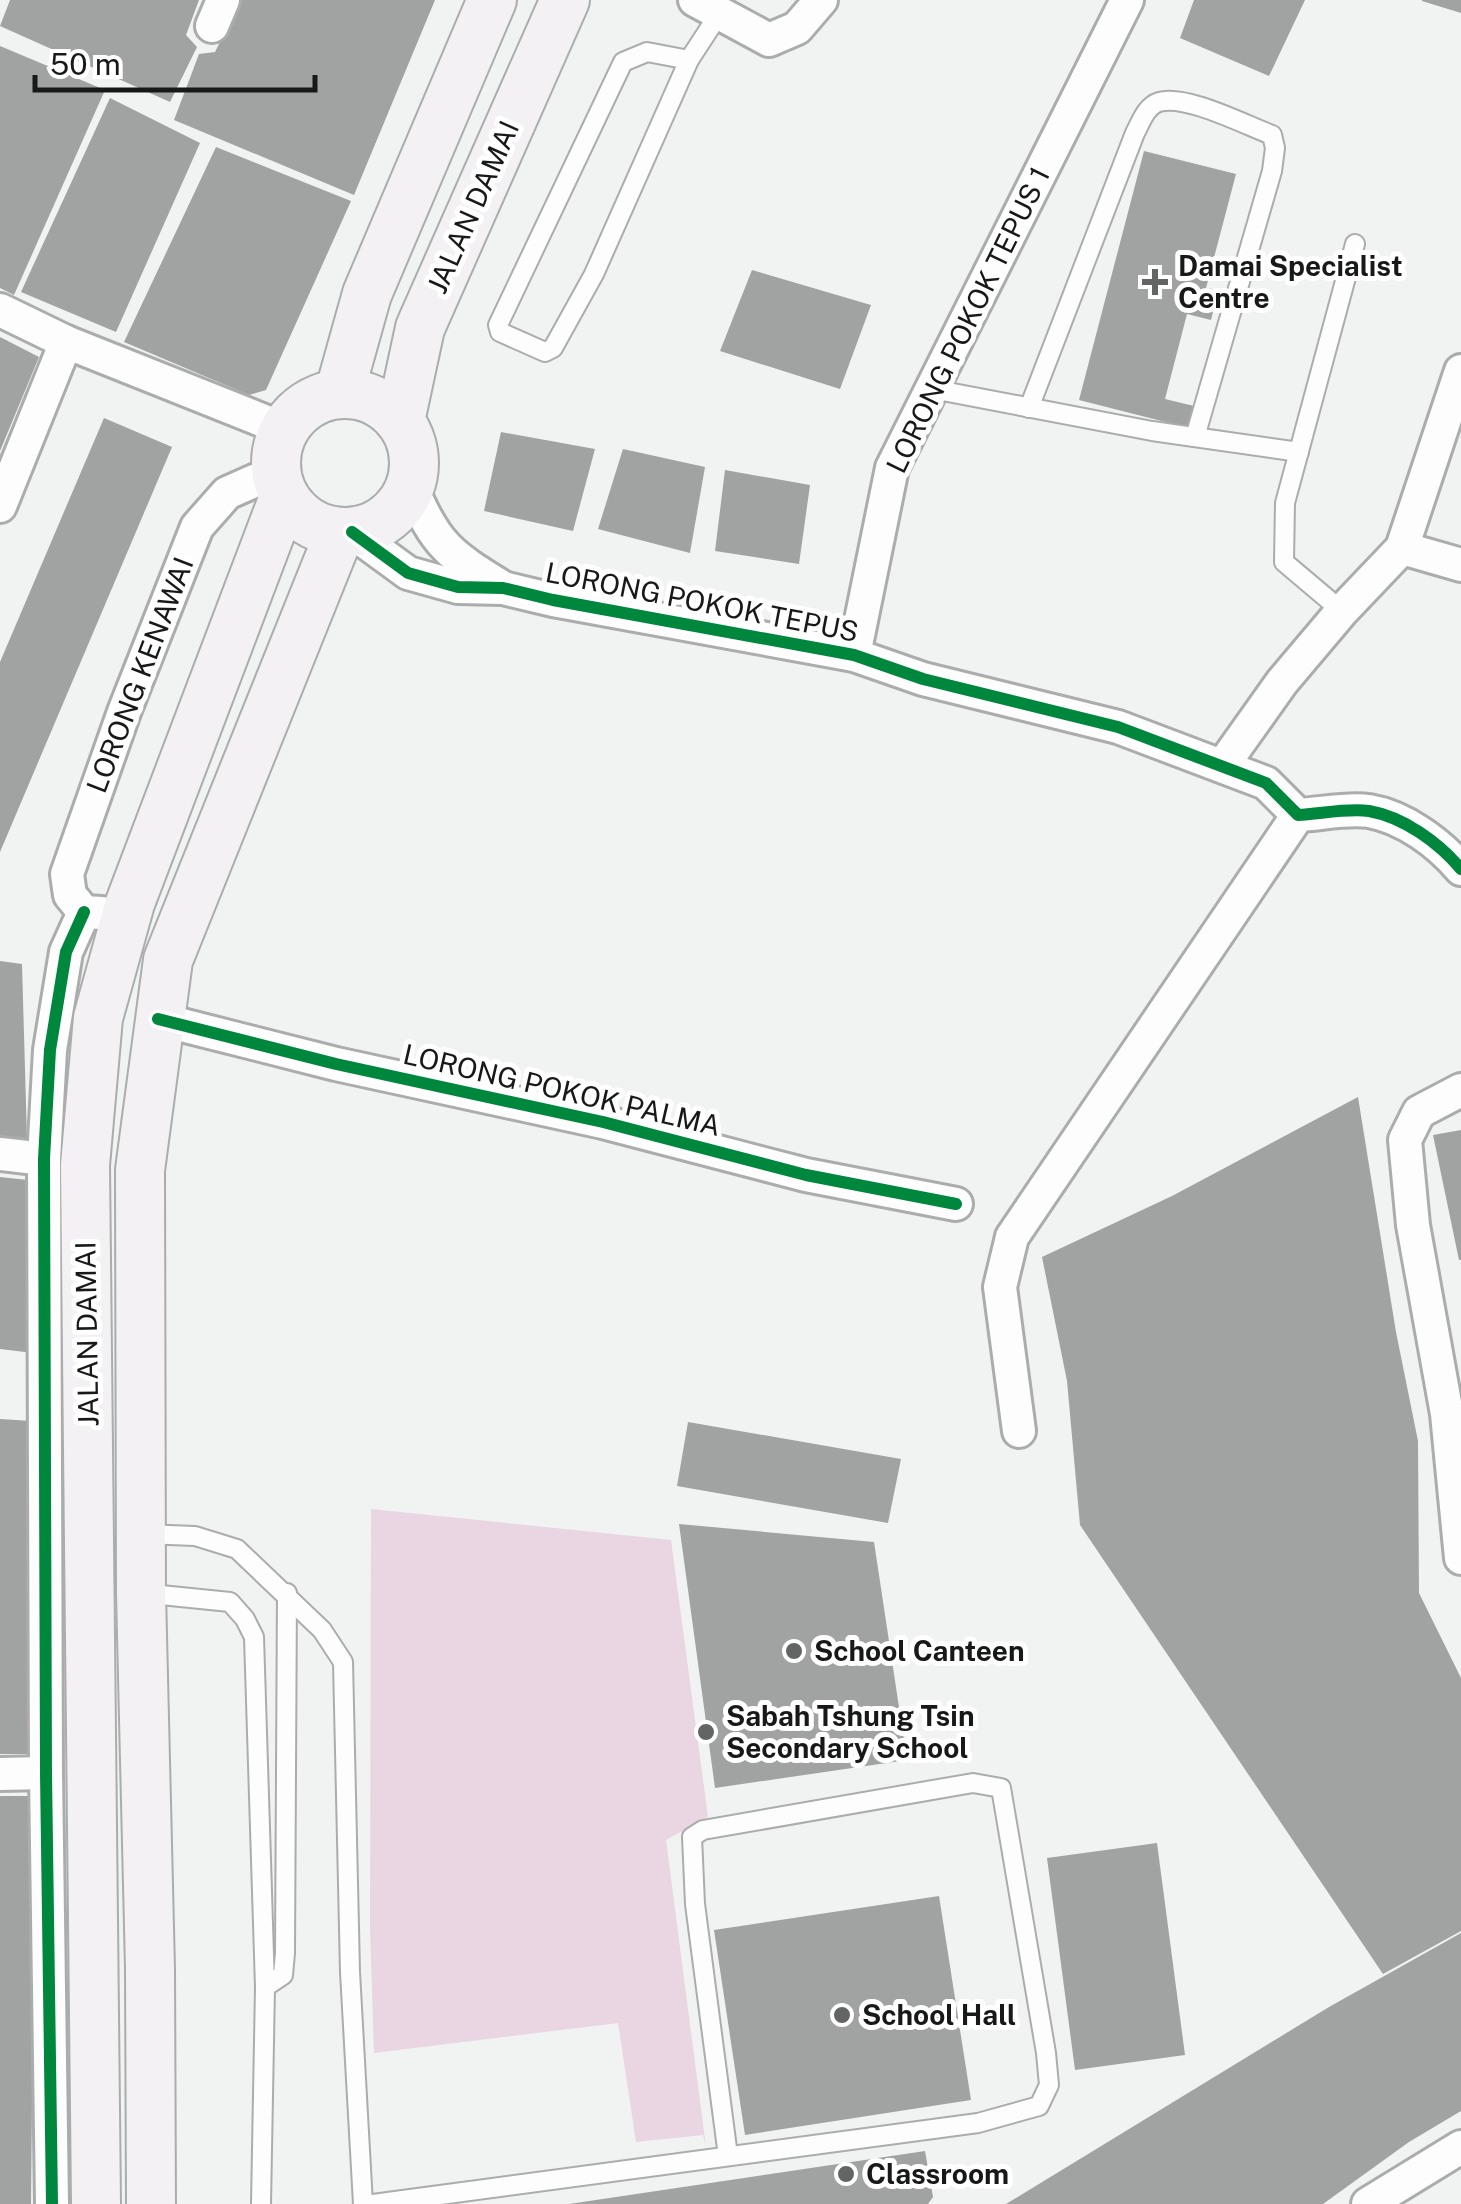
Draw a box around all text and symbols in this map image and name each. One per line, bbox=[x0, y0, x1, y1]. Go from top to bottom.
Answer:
scale bar bbox=[35, 30, 315, 92]
text: 50 m bbox=[50, 46, 121, 82]
street label: JALAN DAMAI bbox=[420, 115, 525, 298]
street label: LORONG POKOK TEPUS 1 bbox=[879, 161, 1056, 478]
place label: Damai Specialist Centre bbox=[1178, 249, 1403, 314]
marker: Damai Specialist Centre bbox=[1142, 269, 1168, 295]
street label: LORONG KENAWAI bbox=[79, 552, 200, 797]
street label: LORONG POKOK TEPUS bbox=[543, 555, 861, 648]
street label: LORONG POKOK PALMA bbox=[400, 1037, 724, 1142]
street label: JALAN DAMAI bbox=[68, 1241, 105, 1427]
place label: School Canteen bbox=[814, 1634, 1025, 1667]
marker: School Canteen bbox=[783, 1640, 805, 1662]
place label: Sabah Tshung Tsin Secondary School bbox=[726, 1699, 975, 1764]
marker: Sabah Tshung Tsin Secondary School bbox=[695, 1721, 717, 1743]
place label: School Hall bbox=[862, 1998, 1016, 2031]
marker: School Hall bbox=[831, 2004, 853, 2026]
place label: Classroom bbox=[866, 2157, 1009, 2190]
marker: Classroom bbox=[835, 2163, 857, 2185]

